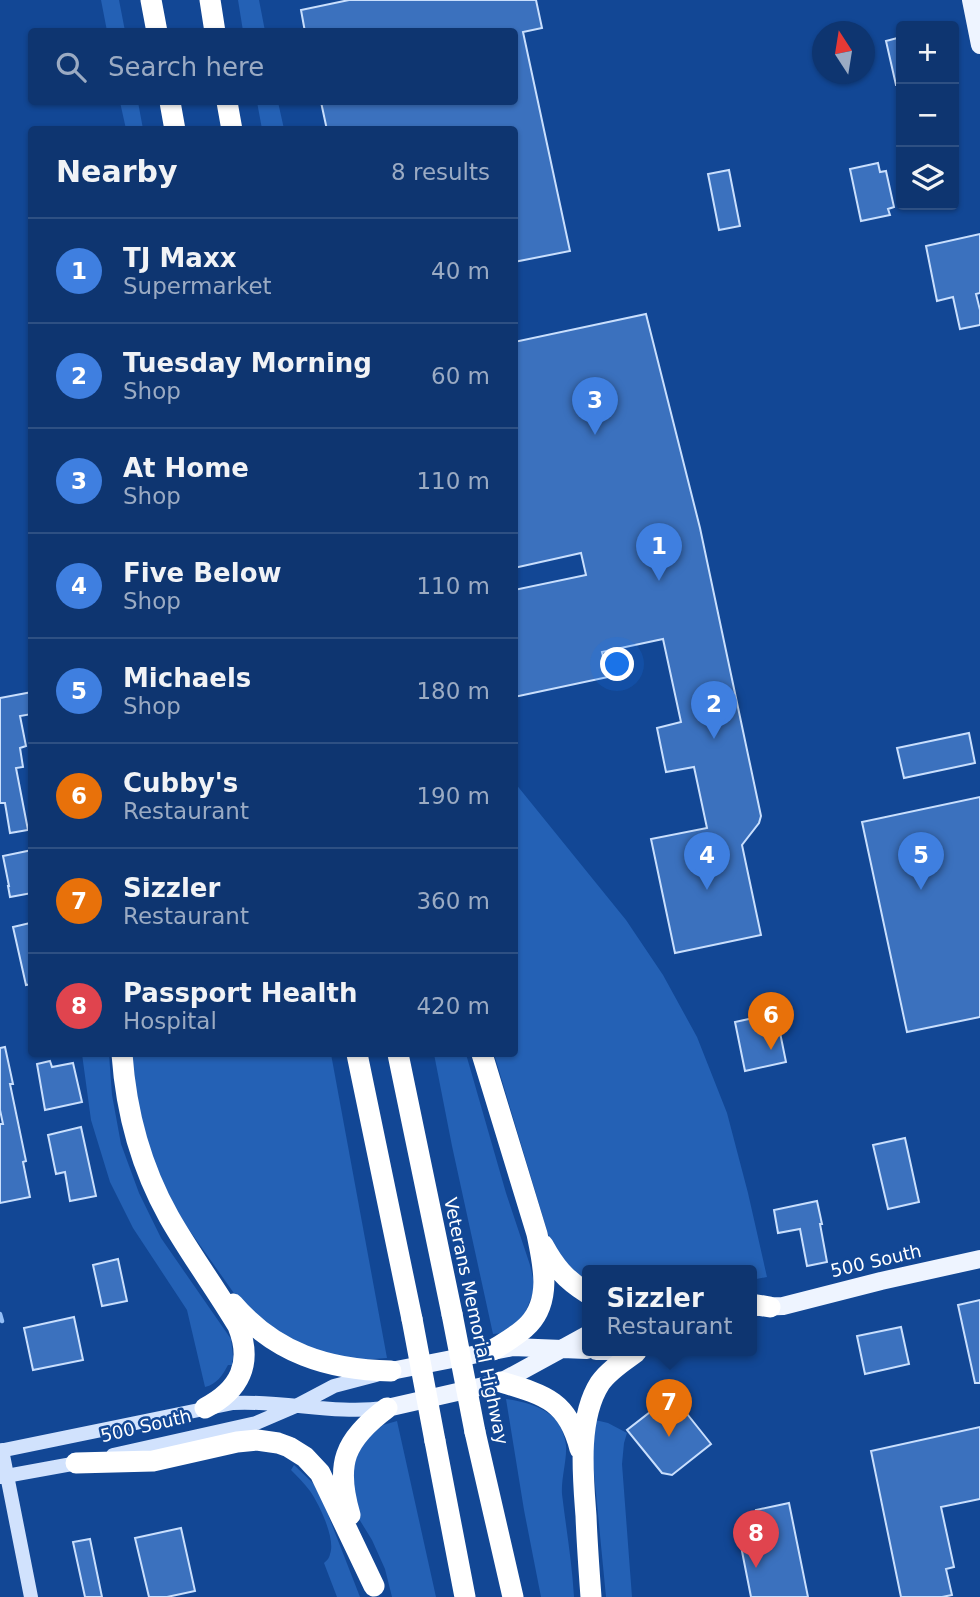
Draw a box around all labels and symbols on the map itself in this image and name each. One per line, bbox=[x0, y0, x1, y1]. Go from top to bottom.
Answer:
north arrow bbox=[812, 21, 875, 84]
pin: 3 bbox=[572, 377, 618, 435]
pin: 1 bbox=[636, 523, 682, 581]
your location bbox=[600, 647, 634, 681]
pin: 2 bbox=[691, 681, 737, 739]
pin: 4 bbox=[684, 832, 730, 890]
pin: 5 bbox=[898, 832, 944, 890]
pin: 6 bbox=[748, 992, 794, 1050]
street label: Veterans Memorial Highway bbox=[440, 1195, 513, 1447]
street label: 500 South bbox=[829, 1240, 923, 1281]
pin: 7 bbox=[646, 1379, 692, 1437]
street label: 500 South bbox=[99, 1405, 193, 1446]
pin: 8 bbox=[733, 1510, 779, 1568]

